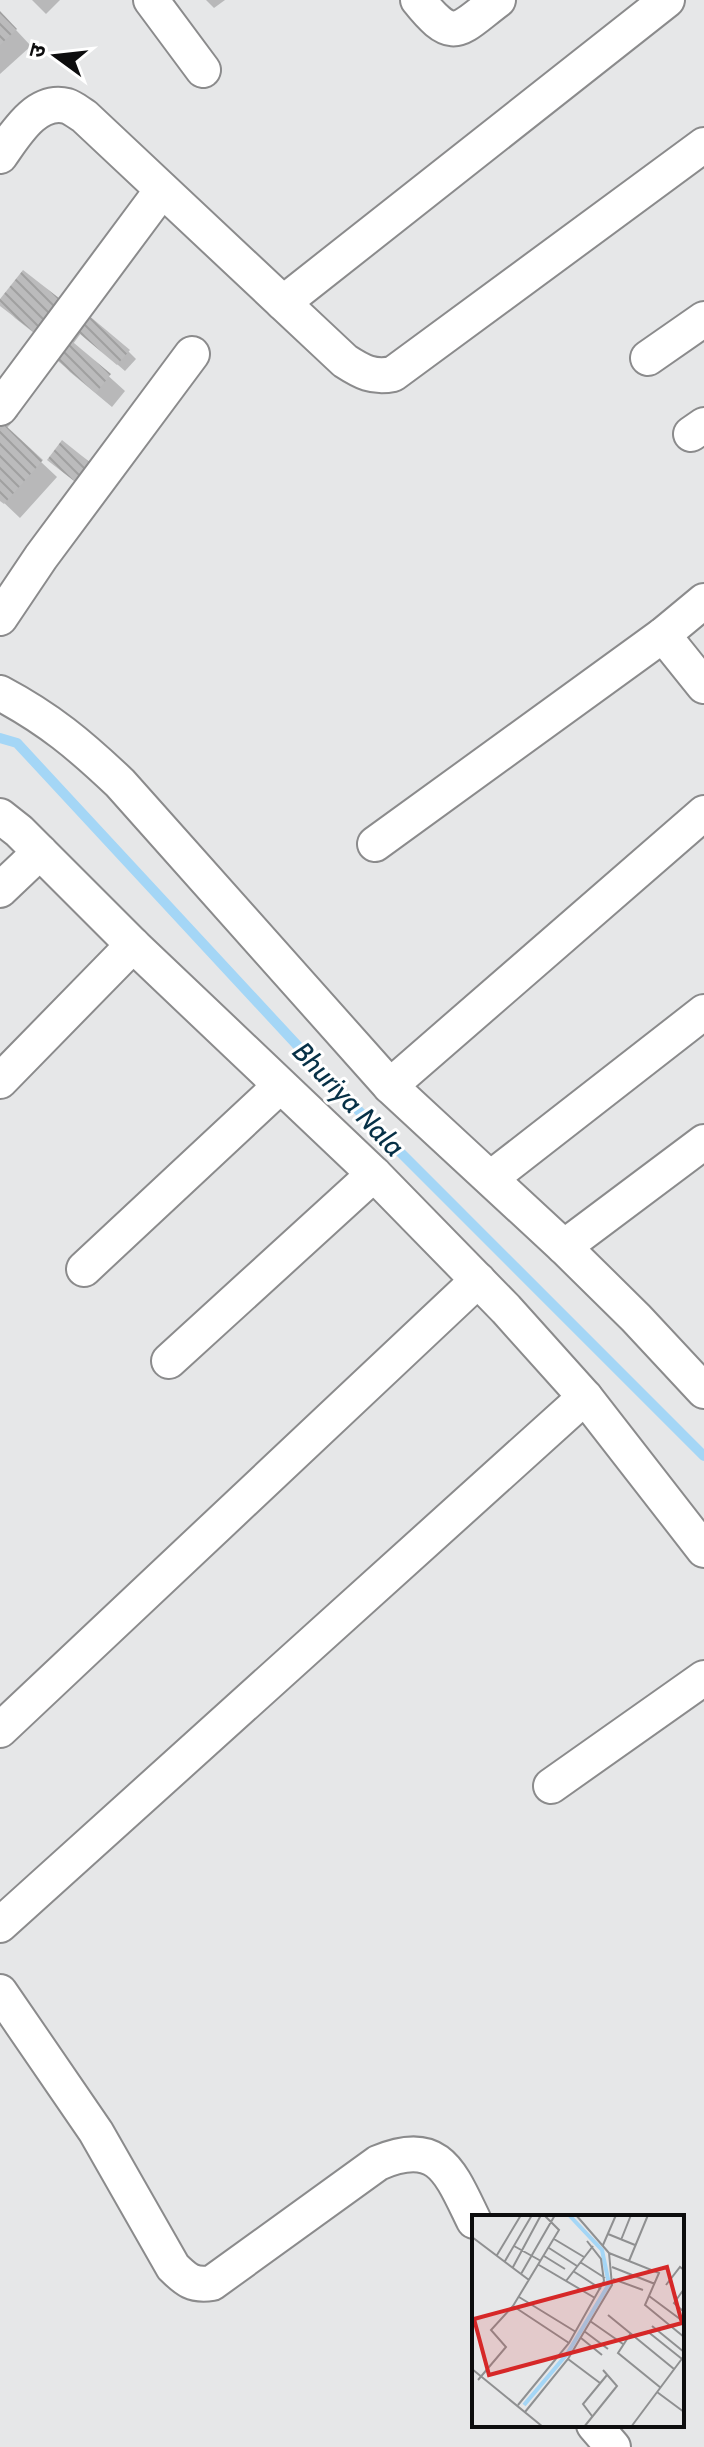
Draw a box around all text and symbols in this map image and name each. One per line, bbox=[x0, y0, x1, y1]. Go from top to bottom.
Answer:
north arrow bbox=[16, 16, 96, 96]
text: उ bbox=[22, 40, 52, 61]
water label: Bhuriya Nala bbox=[286, 1034, 412, 1164]
inset map bbox=[472, 2215, 684, 2427]

